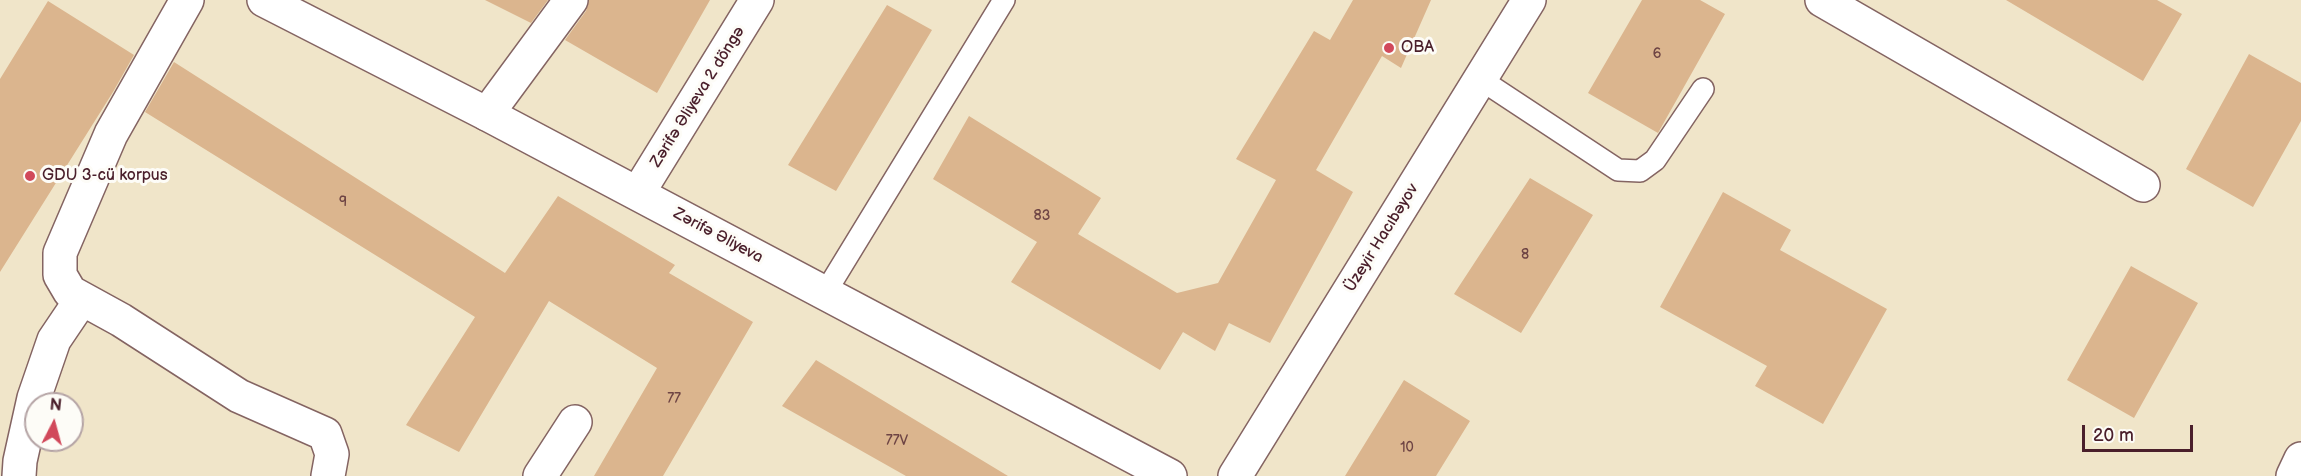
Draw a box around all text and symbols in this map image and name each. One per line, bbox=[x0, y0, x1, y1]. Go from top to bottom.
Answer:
street label: Zərifə Əliyeva 2 döngə bbox=[647, 23, 749, 171]
place label: OBA bbox=[1401, 38, 1434, 58]
marker: OBA bbox=[1382, 41, 1396, 55]
house number: 6 bbox=[1653, 46, 1661, 62]
place label: GDU 3-cü korpus bbox=[42, 166, 168, 186]
marker: GDU 3-cü korpus bbox=[23, 169, 37, 183]
street label: Üzeyir Hacıbəyov bbox=[1341, 180, 1423, 296]
house number: 9 bbox=[339, 194, 347, 210]
street label: Zərifə Əliyeva bbox=[670, 204, 766, 268]
house number: 83 bbox=[1034, 208, 1050, 224]
house number: 8 bbox=[1521, 247, 1529, 263]
house number: 77 bbox=[667, 391, 681, 407]
north arrow bbox=[24, 392, 84, 452]
text: N bbox=[49, 396, 63, 416]
scale bar bbox=[2085, 413, 2196, 451]
text: 20 m bbox=[2093, 425, 2134, 446]
house number: 77V bbox=[886, 433, 908, 449]
house number: 10 bbox=[1400, 440, 1414, 456]

